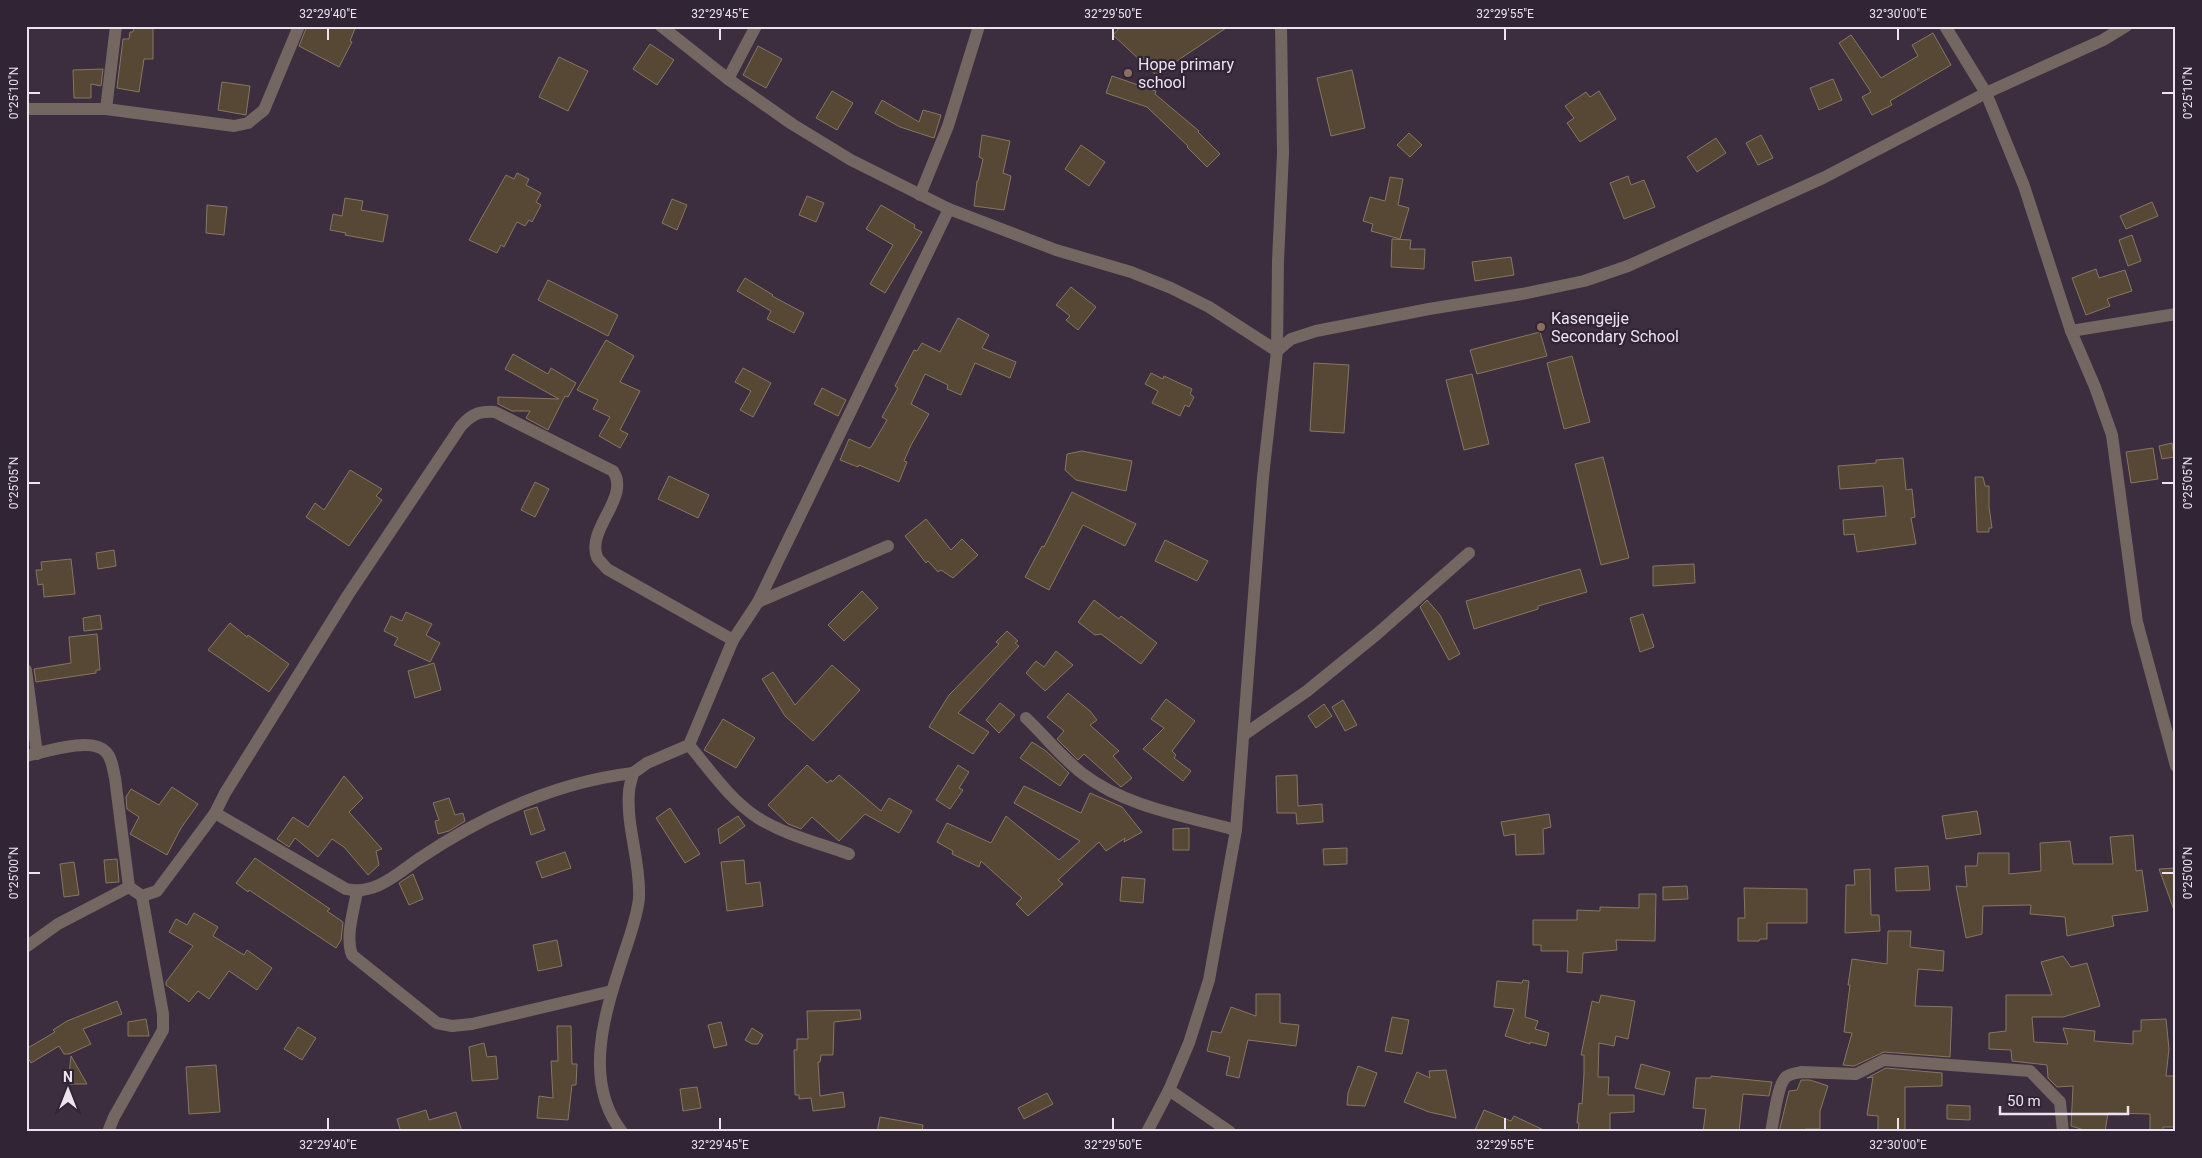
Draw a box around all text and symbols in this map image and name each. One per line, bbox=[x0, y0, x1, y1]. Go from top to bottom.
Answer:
text: 32°29'40"E bbox=[299, 7, 357, 21]
text: 32°29'45"E bbox=[691, 7, 749, 21]
text: 32°29'50"E bbox=[1084, 7, 1142, 21]
text: 32°29'55"E bbox=[1476, 7, 1534, 21]
text: 32°30'00"E bbox=[1869, 7, 1927, 21]
place label: Hope primary school bbox=[1138, 55, 1235, 92]
text: 0°25'10"N bbox=[7, 67, 21, 119]
marker: Hope primary school bbox=[1122, 67, 1134, 79]
text: 0°25'10"N bbox=[2181, 67, 2195, 119]
place label: Kasengejje Secondary School bbox=[1551, 309, 1679, 346]
marker: Kasengejje Secondary School bbox=[1535, 321, 1547, 333]
text: 0°25'05"N bbox=[7, 457, 21, 509]
text: 0°25'05"N bbox=[2181, 457, 2195, 509]
text: 0°25'00"N bbox=[7, 847, 21, 899]
text: 0°25'00"N bbox=[2181, 847, 2195, 899]
north arrow bbox=[42, 1066, 92, 1116]
text: N bbox=[63, 1069, 73, 1085]
scale bar bbox=[2000, 1083, 2127, 1115]
text: 50 m bbox=[2007, 1092, 2041, 1110]
text: 32°29'40"E bbox=[299, 1138, 357, 1152]
text: 32°29'45"E bbox=[691, 1138, 749, 1152]
text: 32°29'50"E bbox=[1084, 1138, 1142, 1152]
text: 32°29'55"E bbox=[1476, 1138, 1534, 1152]
text: 32°30'00"E bbox=[1869, 1138, 1927, 1152]

